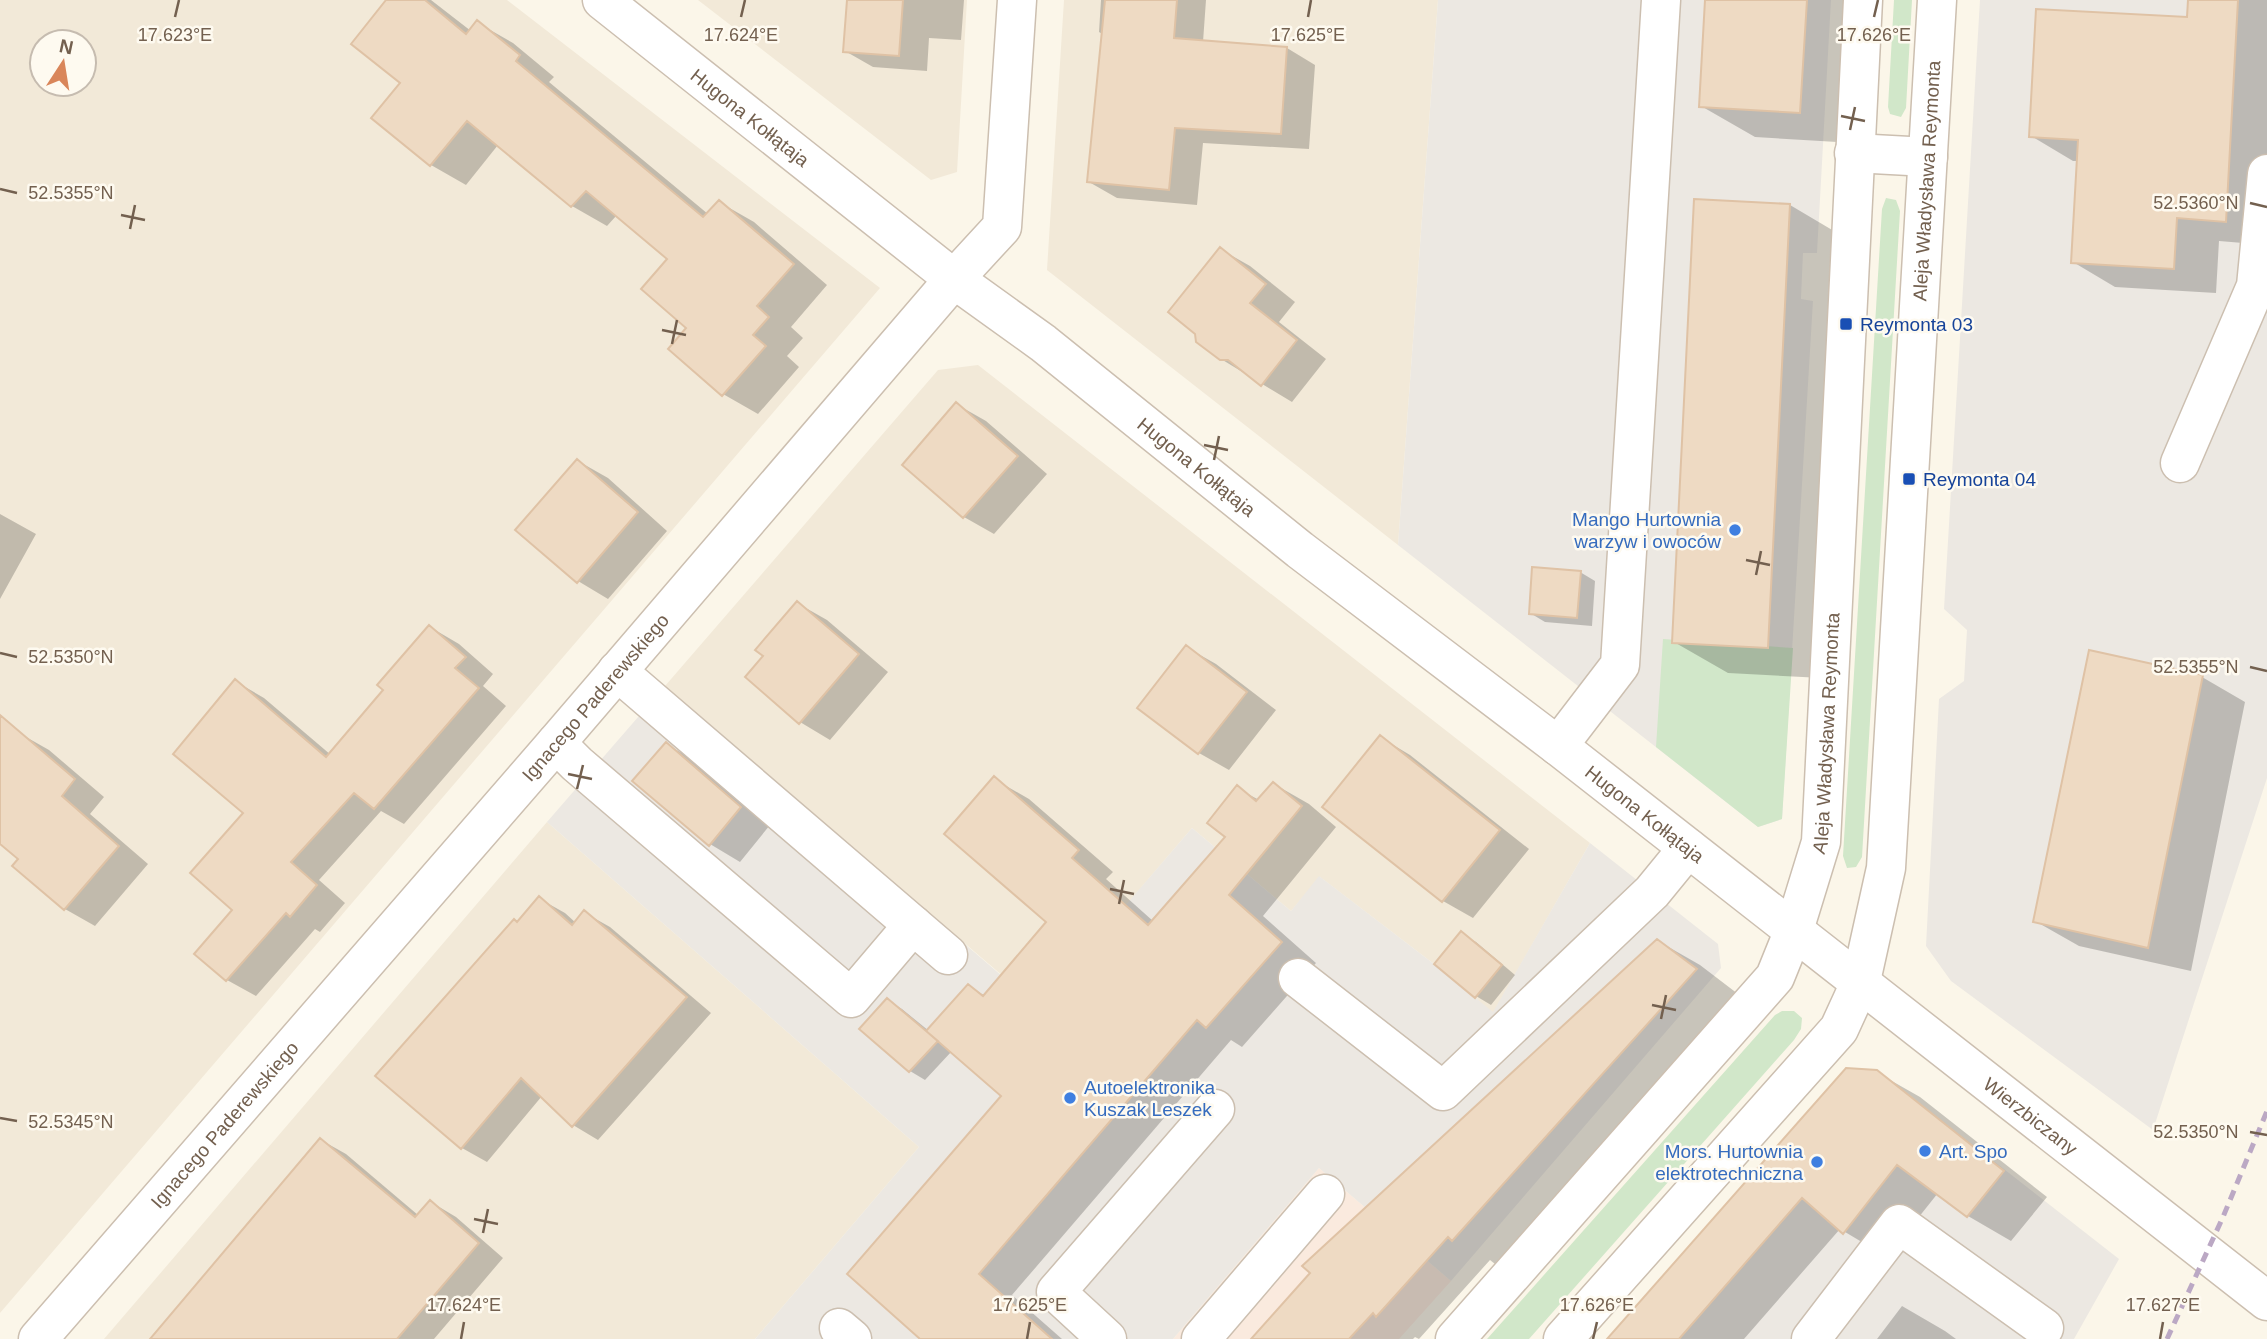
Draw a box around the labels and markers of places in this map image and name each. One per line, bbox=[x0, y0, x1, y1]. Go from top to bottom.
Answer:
place label: Reymonta 03 bbox=[1860, 314, 1973, 335]
marker: Reymonta 03 bbox=[1838, 316, 1854, 332]
place label: Reymonta 04 bbox=[1923, 469, 2036, 490]
marker: Reymonta 04 bbox=[1901, 471, 1917, 487]
place label: Mango Hurtownia warzyw i owoców bbox=[1572, 509, 1721, 552]
marker: Mango Hurtownia warzyw i owoców bbox=[1727, 522, 1743, 538]
place label: Autoelektronika Kuszak Leszek bbox=[1084, 1077, 1215, 1120]
marker: Autoelektronika Kuszak Leszek bbox=[1062, 1090, 1078, 1106]
place label: Mors. Hurtownia elektrotechniczna bbox=[1655, 1141, 1803, 1184]
place label: Art. Spo bbox=[1939, 1141, 2008, 1162]
marker: Art. Spo bbox=[1917, 1143, 1933, 1159]
marker: Mors. Hurtownia elektrotechniczna bbox=[1809, 1154, 1825, 1170]

